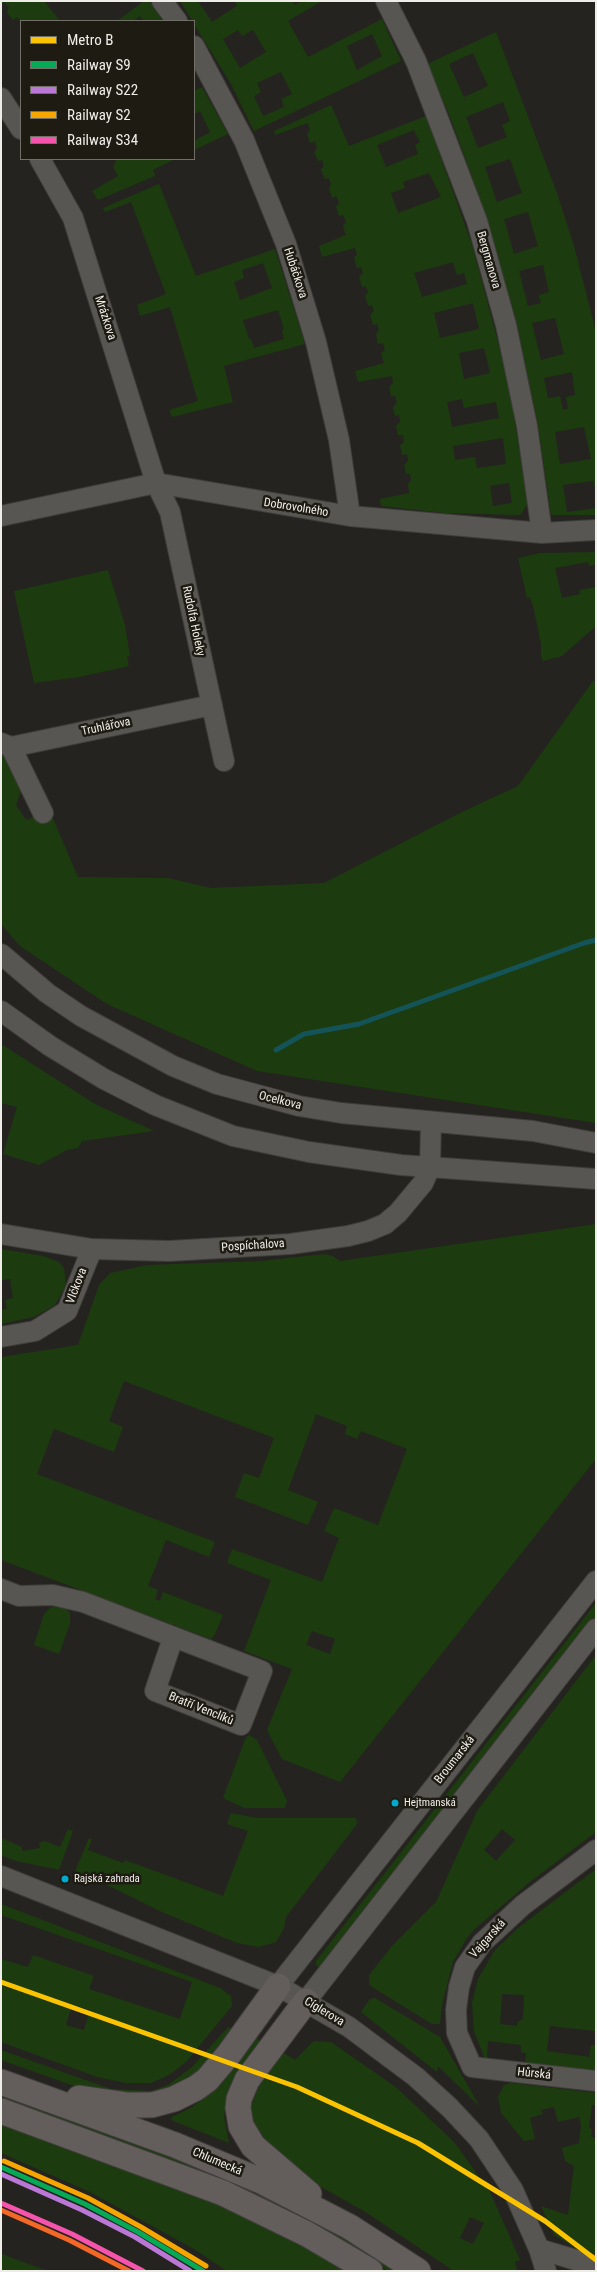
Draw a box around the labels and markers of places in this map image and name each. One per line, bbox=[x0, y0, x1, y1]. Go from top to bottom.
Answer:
place label: Hejtmanská bbox=[404, 1796, 456, 1810]
marker: Hejtmanská bbox=[390, 1798, 400, 1808]
place label: Rajská zahrada bbox=[74, 1872, 140, 1886]
marker: Rajská zahrada bbox=[60, 1874, 70, 1884]

